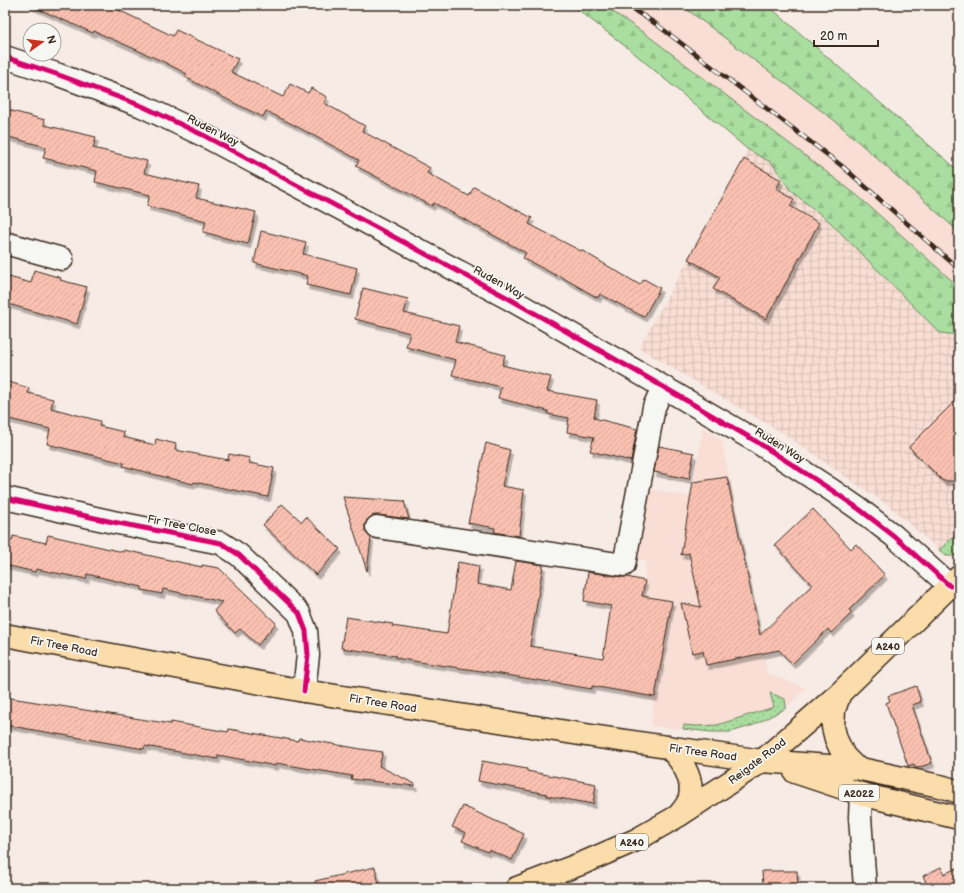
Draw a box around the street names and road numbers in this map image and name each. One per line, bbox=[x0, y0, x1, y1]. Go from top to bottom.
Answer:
street label: Ruden Way bbox=[185, 112, 241, 149]
street label: Ruden Way bbox=[471, 263, 526, 302]
street label: Ruden Way bbox=[752, 425, 807, 466]
street label: Fir Tree Close bbox=[146, 512, 218, 539]
street label: Fir Tree Road bbox=[29, 634, 99, 659]
road number: A240 bbox=[872, 638, 904, 654]
street label: Fir Tree Road bbox=[348, 692, 418, 715]
street label: Reigate Road bbox=[726, 736, 789, 787]
street label: Fir Tree Road bbox=[668, 741, 738, 764]
road number: A2022 bbox=[839, 785, 879, 801]
road number: A240 bbox=[616, 834, 648, 850]

